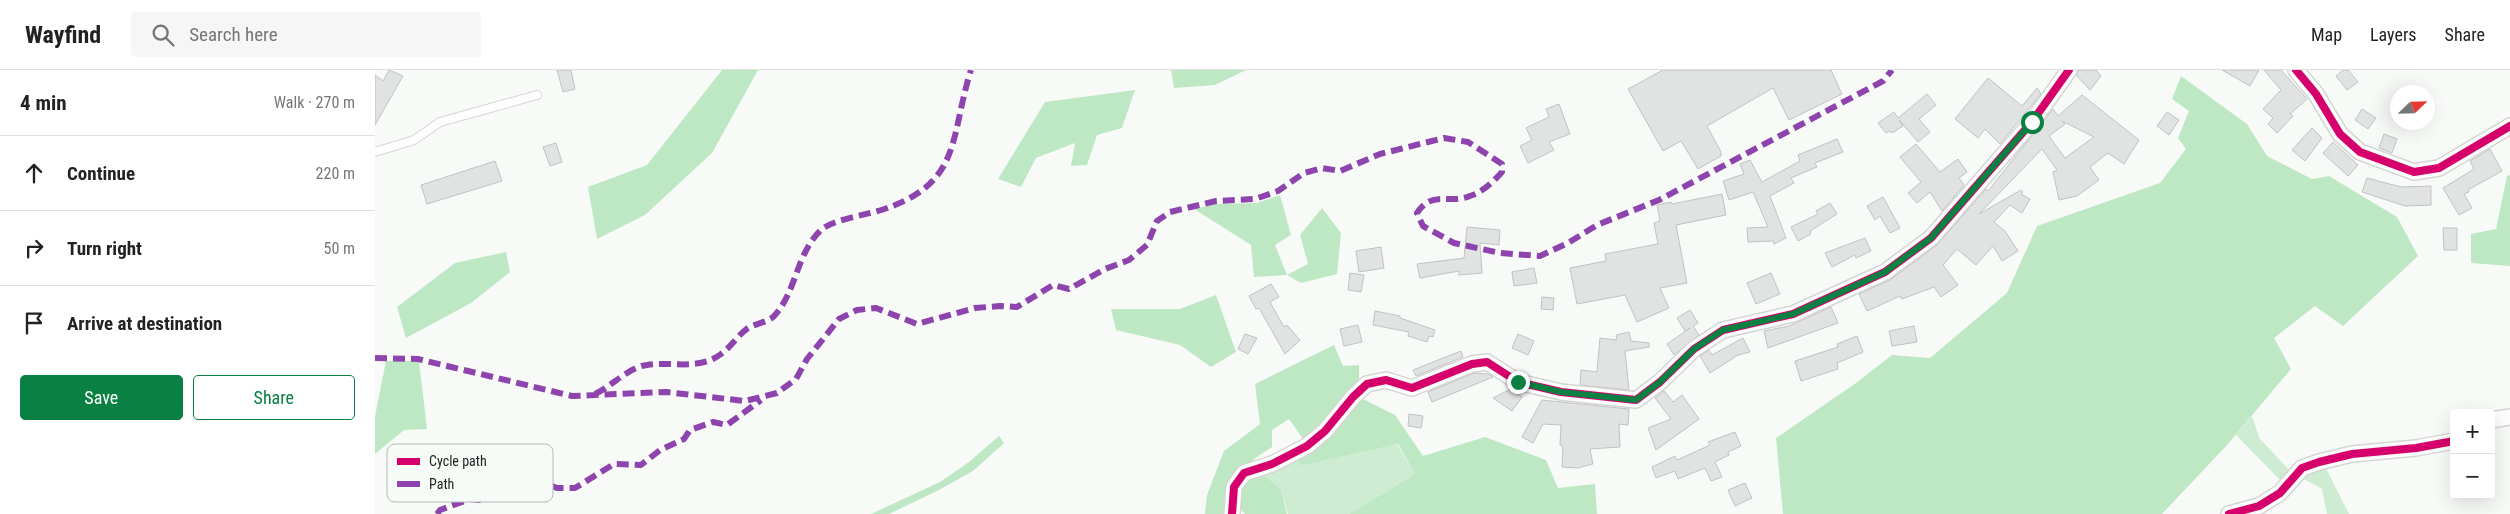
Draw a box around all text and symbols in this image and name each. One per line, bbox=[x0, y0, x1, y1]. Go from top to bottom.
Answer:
search box bbox=[131, 12, 481, 57]
text: Wayfind bbox=[25, 21, 101, 49]
icon: search bbox=[149, 21, 177, 49]
text: Search here bbox=[189, 23, 278, 46]
text: Map bbox=[2311, 24, 2342, 45]
text: Layers bbox=[2370, 24, 2417, 45]
text: Share bbox=[2445, 24, 2485, 45]
north arrow bbox=[2390, 85, 2435, 130]
text: 4 min bbox=[20, 91, 67, 115]
text: Walk · 270 m bbox=[274, 93, 355, 112]
route start bbox=[2021, 111, 2044, 134]
icon: ahead bbox=[20, 159, 48, 187]
text: Continue bbox=[67, 162, 135, 185]
text: 220 m bbox=[316, 164, 355, 183]
icon: right bbox=[20, 234, 48, 262]
text: Turn right bbox=[67, 237, 142, 260]
text: 50 m bbox=[323, 239, 355, 258]
icon: arrive bbox=[20, 309, 48, 337]
text: Arrive at destination bbox=[67, 312, 222, 335]
route end bbox=[1507, 371, 1530, 394]
button: Save bbox=[20, 375, 183, 420]
button: Share bbox=[193, 375, 355, 420]
map controls bbox=[2450, 409, 2495, 499]
button: + bbox=[2450, 409, 2495, 454]
legend bbox=[387, 444, 553, 502]
text: Cycle path bbox=[429, 453, 487, 469]
button: − bbox=[2450, 454, 2495, 499]
text: Path bbox=[429, 476, 454, 492]

